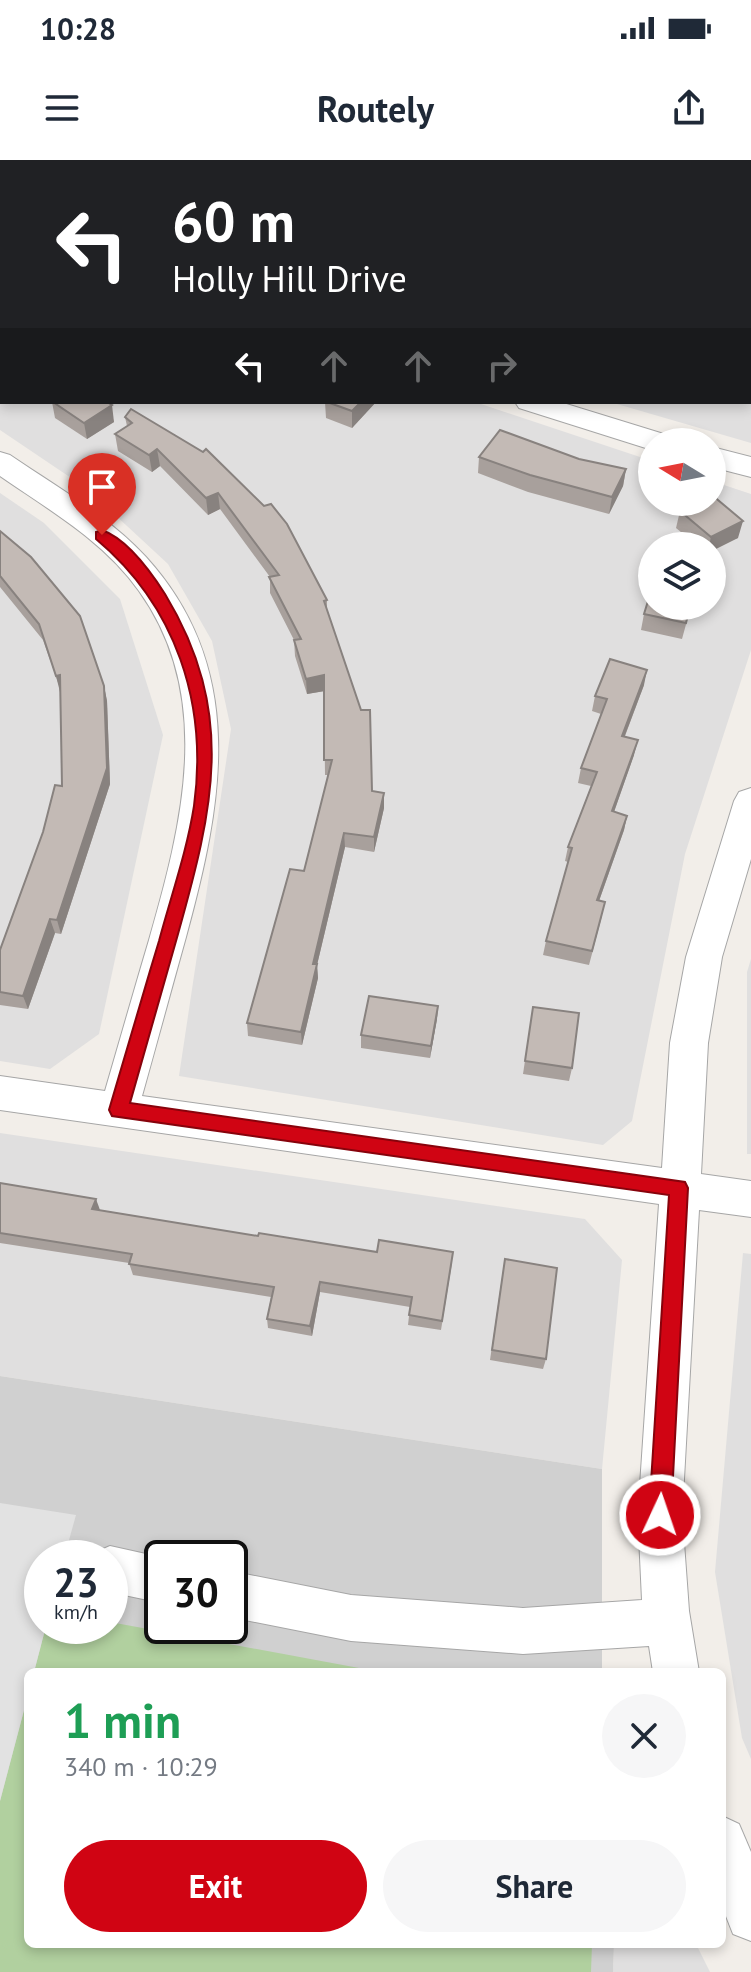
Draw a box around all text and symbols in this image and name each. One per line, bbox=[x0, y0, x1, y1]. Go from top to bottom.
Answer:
text: 10:28 bbox=[40, 9, 116, 48]
text: Routely bbox=[317, 85, 434, 132]
icon: menu bbox=[40, 86, 84, 130]
icon: share bbox=[667, 86, 711, 130]
text: 60 m bbox=[172, 185, 295, 257]
icon: left bbox=[40, 192, 144, 296]
text: Holly Hill Drive bbox=[172, 255, 407, 302]
icon: left bbox=[228, 344, 272, 388]
icon: ahead bbox=[312, 344, 356, 388]
icon: ahead bbox=[396, 344, 440, 388]
icon: right bbox=[480, 344, 524, 388]
north arrow bbox=[638, 428, 726, 516]
map controls bbox=[638, 428, 726, 620]
pin bbox=[68, 453, 136, 535]
icon: arrive bbox=[80, 465, 124, 509]
button: layers bbox=[638, 532, 726, 620]
position arrow bbox=[618, 1473, 702, 1557]
speed limit sign: 30 bbox=[144, 1540, 248, 1644]
text: 23 bbox=[53, 1556, 99, 1608]
text: km/h bbox=[54, 1599, 98, 1625]
text: 1 min bbox=[64, 1689, 181, 1751]
button: close bbox=[602, 1694, 686, 1778]
text: 340 m · 10:29 bbox=[64, 1750, 218, 1783]
button: Exit bbox=[64, 1840, 367, 1932]
button: Share bbox=[383, 1840, 686, 1932]

